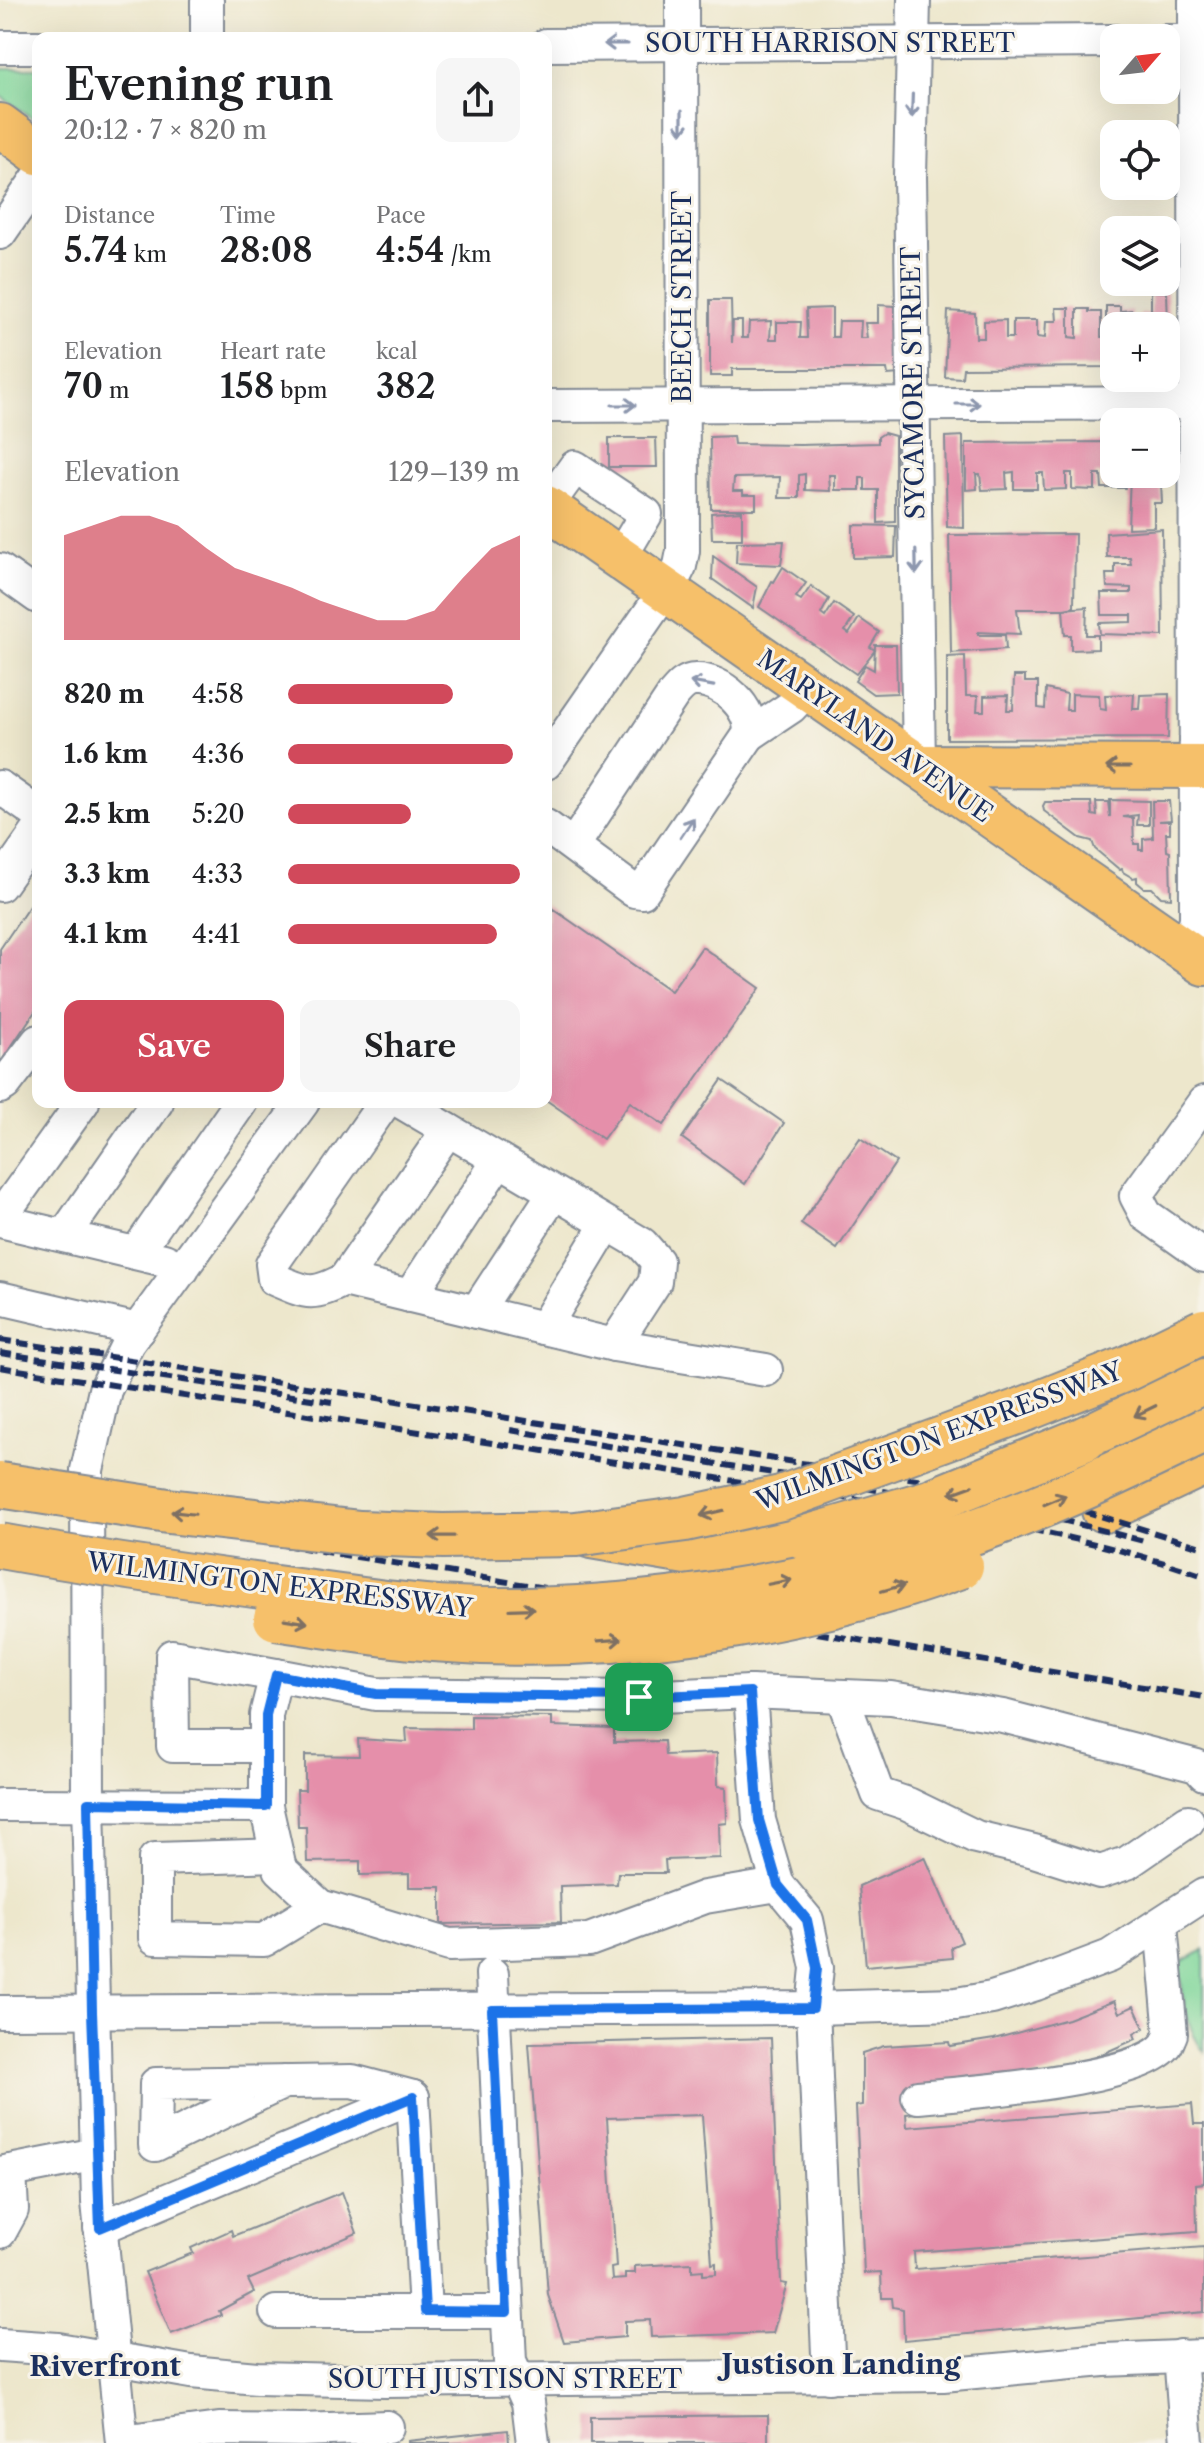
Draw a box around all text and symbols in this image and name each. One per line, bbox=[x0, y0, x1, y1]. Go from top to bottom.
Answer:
north arrow bbox=[1100, 24, 1180, 104]
map controls bbox=[1100, 24, 1180, 488]
street label: SOUTH HARRISON STREET bbox=[645, 27, 1015, 59]
one-way arrow bbox=[603, 36, 630, 52]
text: Evening run bbox=[64, 57, 334, 111]
button: share bbox=[436, 58, 520, 142]
one-way arrow bbox=[905, 92, 920, 119]
one-way arrow bbox=[674, 108, 690, 135]
text: 20:12 · 7 × 820 m bbox=[64, 114, 267, 146]
button: locate bbox=[1100, 120, 1180, 200]
street label: BEECH STREET bbox=[666, 190, 698, 403]
text: Distance bbox=[64, 202, 155, 229]
text: Time bbox=[220, 202, 276, 229]
text: Pace bbox=[376, 202, 426, 229]
button: layers bbox=[1100, 216, 1180, 296]
text: 5.74 bbox=[64, 229, 128, 271]
text: 28:08 bbox=[220, 229, 313, 271]
text: 4:54 bbox=[376, 229, 445, 271]
text: km bbox=[128, 241, 167, 268]
text: /km bbox=[445, 241, 492, 268]
street label: SYCAMORE STREET bbox=[895, 246, 931, 520]
button: + bbox=[1100, 312, 1180, 392]
text: Elevation bbox=[64, 338, 162, 365]
text: Heart rate bbox=[220, 338, 326, 365]
text: kcal bbox=[376, 338, 418, 365]
text: 70 bbox=[64, 365, 103, 407]
text: 158 bbox=[220, 365, 274, 407]
text: 382 bbox=[376, 365, 436, 407]
text: m bbox=[103, 377, 129, 404]
text: bpm bbox=[274, 377, 328, 404]
one-way arrow bbox=[954, 396, 981, 412]
one-way arrow bbox=[610, 397, 637, 413]
button: − bbox=[1100, 408, 1180, 488]
text: Elevation bbox=[64, 456, 180, 488]
text: 129–139 m bbox=[388, 456, 520, 488]
one-way arrow bbox=[908, 548, 924, 575]
street label: MARYLAND AVENUE bbox=[751, 643, 999, 829]
one-way arrow bbox=[690, 676, 716, 691]
text: 820 m bbox=[64, 678, 144, 710]
text: 4:58 bbox=[192, 678, 244, 710]
text: 1.6 km bbox=[64, 738, 148, 770]
text: 4:36 bbox=[192, 738, 244, 770]
one-way arrow bbox=[1105, 759, 1132, 775]
text: 2.5 km bbox=[64, 798, 150, 830]
text: 5:20 bbox=[192, 798, 245, 830]
one-way arrow bbox=[679, 817, 695, 839]
text: 3.3 km bbox=[64, 858, 150, 890]
text: 4:33 bbox=[192, 858, 243, 890]
text: 4.1 km bbox=[64, 918, 148, 950]
text: 4:41 bbox=[192, 918, 240, 950]
button: Save bbox=[64, 1000, 284, 1092]
button: Share bbox=[300, 1000, 520, 1092]
street label: WILMINGTON EXPRESSWAY bbox=[750, 1354, 1127, 1518]
one-way arrow bbox=[1133, 1404, 1157, 1419]
one-way arrow bbox=[948, 1484, 973, 1499]
one-way arrow bbox=[1042, 1491, 1067, 1506]
one-way arrow bbox=[170, 1506, 197, 1521]
one-way arrow bbox=[699, 1506, 725, 1521]
one-way arrow bbox=[429, 1528, 456, 1543]
street label: WILMINGTON EXPRESSWAY bbox=[84, 1545, 475, 1625]
one-way arrow bbox=[767, 1573, 792, 1588]
one-way arrow bbox=[879, 1579, 905, 1594]
one-way arrow bbox=[508, 1602, 535, 1617]
one-way arrow bbox=[282, 1614, 308, 1629]
one-way arrow bbox=[596, 1632, 623, 1647]
pin bbox=[605, 1663, 673, 1731]
icon: arrive bbox=[617, 1675, 661, 1719]
district label: Justison Landing bbox=[716, 2347, 961, 2381]
district label: Riverfront bbox=[29, 2349, 181, 2383]
street label: SOUTH JUSTISON STREET bbox=[328, 2363, 683, 2395]

